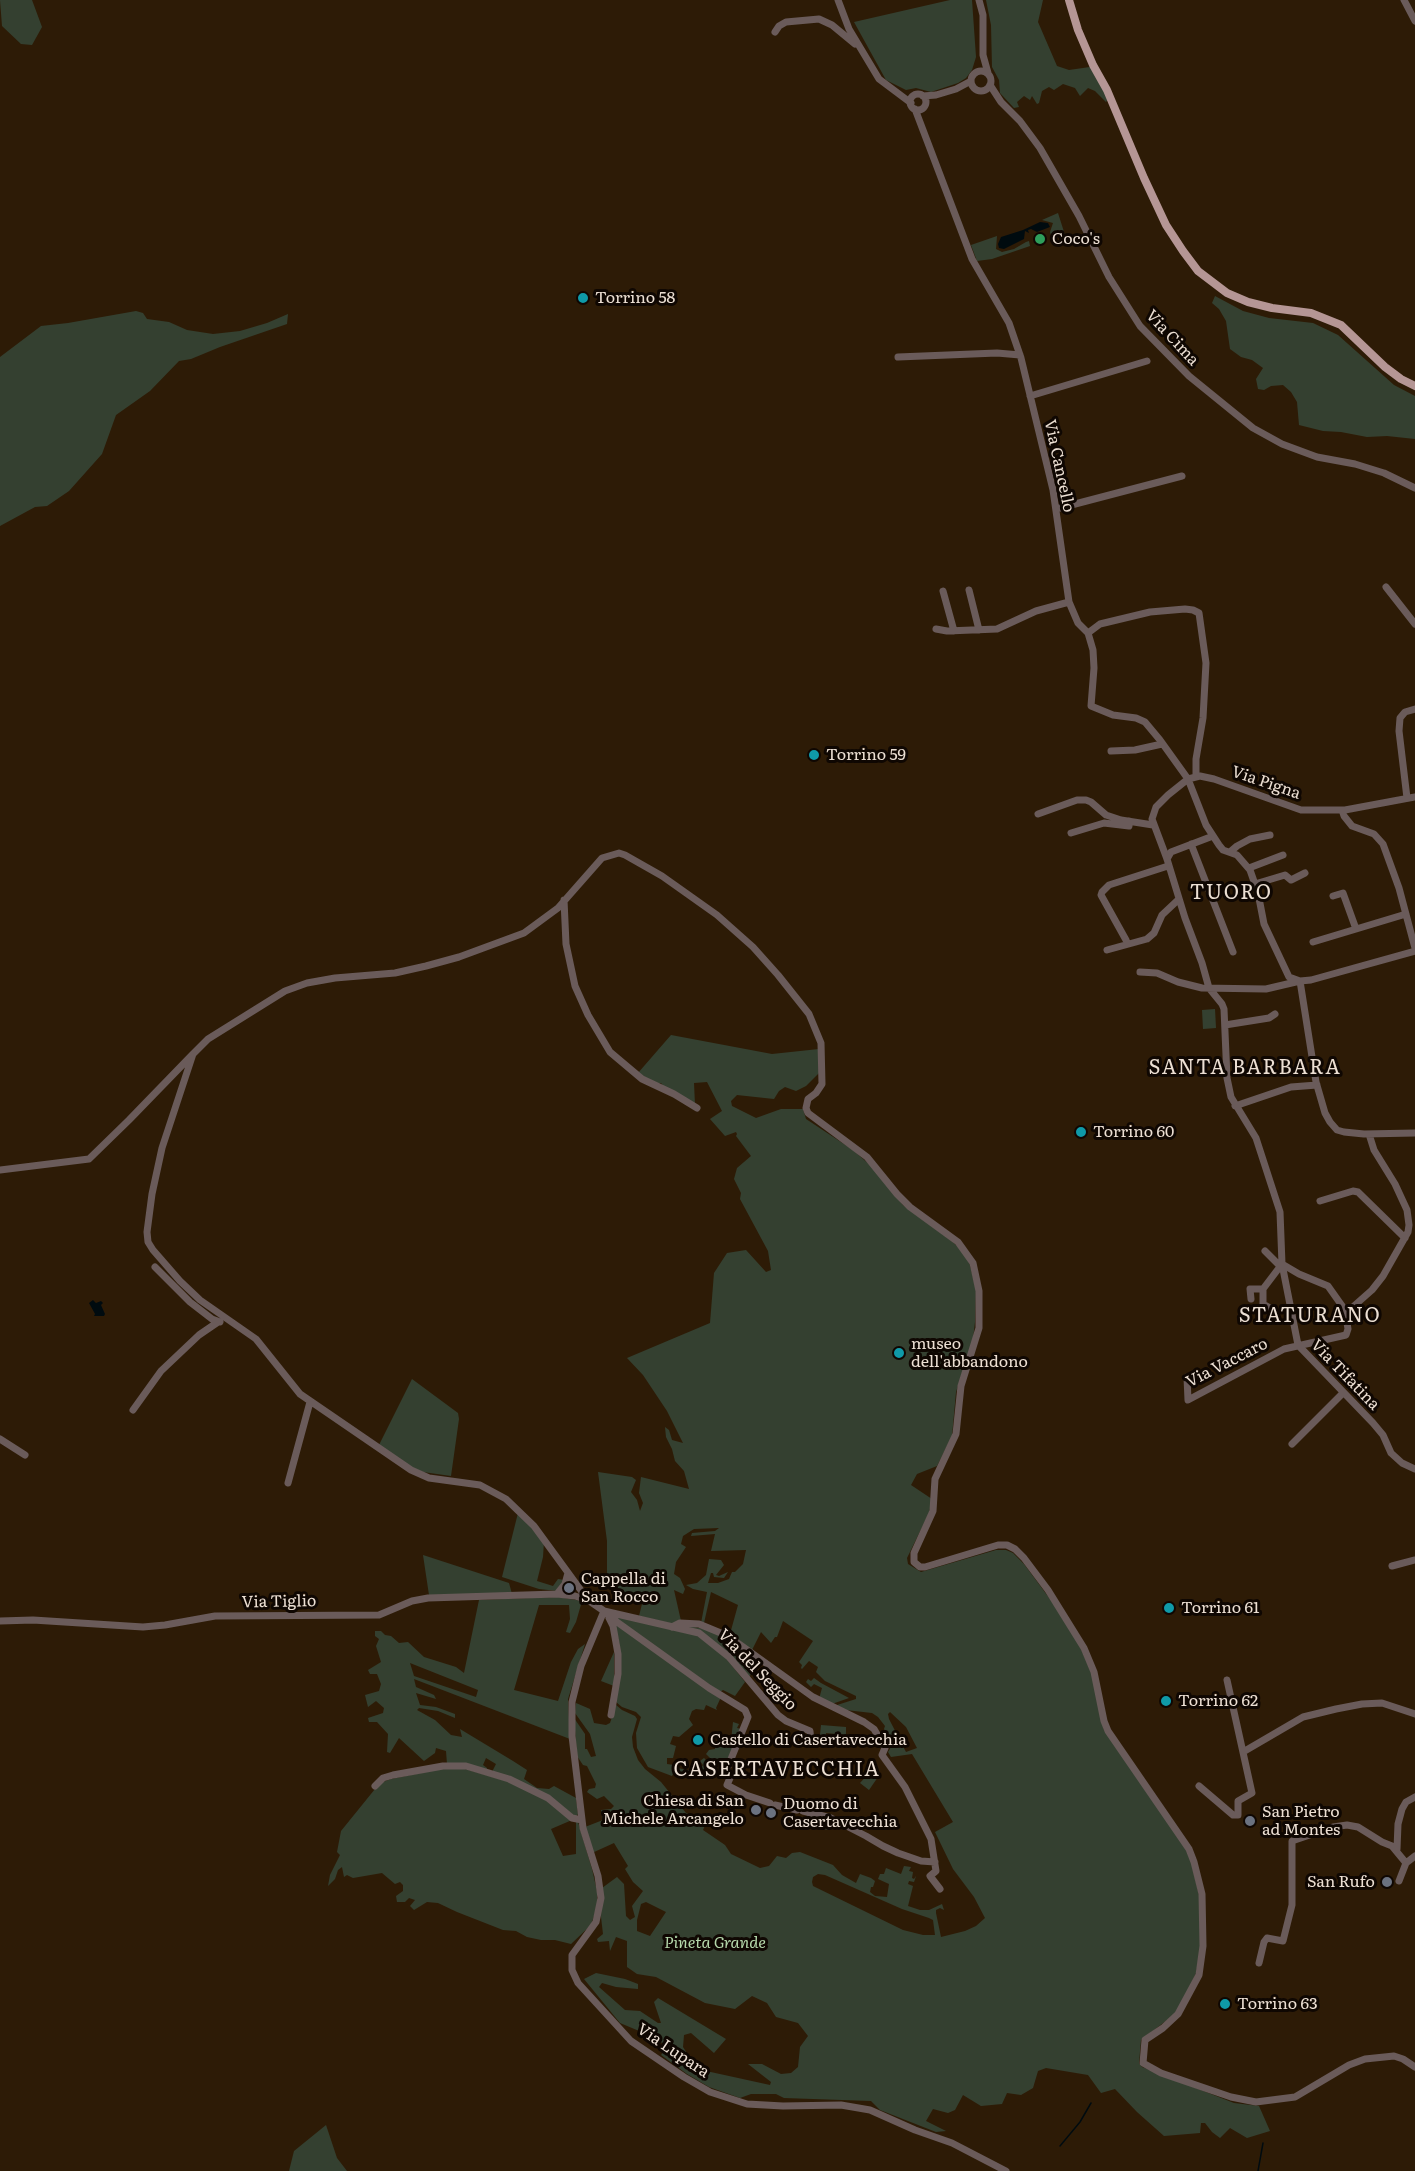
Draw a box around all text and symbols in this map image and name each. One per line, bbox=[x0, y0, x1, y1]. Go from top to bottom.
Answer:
place label: Coco's bbox=[1052, 229, 1100, 249]
marker: Coco's bbox=[1033, 232, 1047, 246]
place label: Torrino 58 bbox=[595, 288, 675, 308]
marker: Torrino 58 bbox=[576, 291, 590, 305]
street label: Via Cima bbox=[1141, 306, 1203, 370]
street label: Via Cancello bbox=[1040, 418, 1078, 514]
place label: Torrino 59 bbox=[826, 745, 906, 765]
marker: Torrino 59 bbox=[807, 748, 821, 762]
street label: Via Pigna bbox=[1229, 762, 1303, 804]
district label: TUORO bbox=[1190, 881, 1272, 905]
district label: SANTA BARBARA bbox=[1149, 1056, 1341, 1080]
place label: Torrino 60 bbox=[1093, 1122, 1174, 1142]
marker: Torrino 60 bbox=[1074, 1125, 1088, 1139]
district label: STATURANO bbox=[1239, 1304, 1381, 1328]
place label: museo dell'abbandono bbox=[911, 1334, 1028, 1372]
street label: Via Vaccaro bbox=[1183, 1334, 1271, 1392]
street label: Via Tifatina bbox=[1307, 1336, 1383, 1414]
marker: museo dell'abbandono bbox=[892, 1346, 906, 1360]
place label: Cappella di San Rocco bbox=[581, 1569, 666, 1607]
marker: Cappella di San Rocco bbox=[562, 1581, 576, 1595]
street label: Via Tiglio bbox=[242, 1592, 316, 1612]
place label: Torrino 61 bbox=[1181, 1598, 1260, 1618]
marker: Torrino 61 bbox=[1162, 1601, 1176, 1615]
street label: Via del Seggio bbox=[713, 1625, 801, 1715]
place label: Torrino 62 bbox=[1178, 1691, 1258, 1711]
marker: Torrino 62 bbox=[1159, 1694, 1173, 1708]
place label: Castello di Casertavecchia bbox=[710, 1730, 907, 1750]
marker: Castello di Casertavecchia bbox=[691, 1733, 705, 1747]
district label: CASERTAVECCHIA bbox=[673, 1758, 881, 1782]
place label: Chiesa di San Michele Arcangelo bbox=[603, 1791, 744, 1829]
place label: Duomo di Casertavecchia bbox=[783, 1794, 897, 1832]
place label: San Pietro ad Montes bbox=[1262, 1802, 1340, 1840]
marker: Chiesa di San Michele Arcangelo bbox=[749, 1803, 763, 1817]
marker: Duomo di Casertavecchia bbox=[764, 1806, 778, 1820]
marker: San Pietro ad Montes bbox=[1243, 1814, 1257, 1828]
place label: San Rufo bbox=[1307, 1872, 1375, 1892]
marker: San Rufo bbox=[1380, 1875, 1394, 1889]
park label: Pineta Grande bbox=[664, 1933, 766, 1953]
place label: Torrino 63 bbox=[1237, 1994, 1318, 2014]
marker: Torrino 63 bbox=[1218, 1997, 1232, 2011]
street label: Via Lupara bbox=[633, 2020, 713, 2082]

